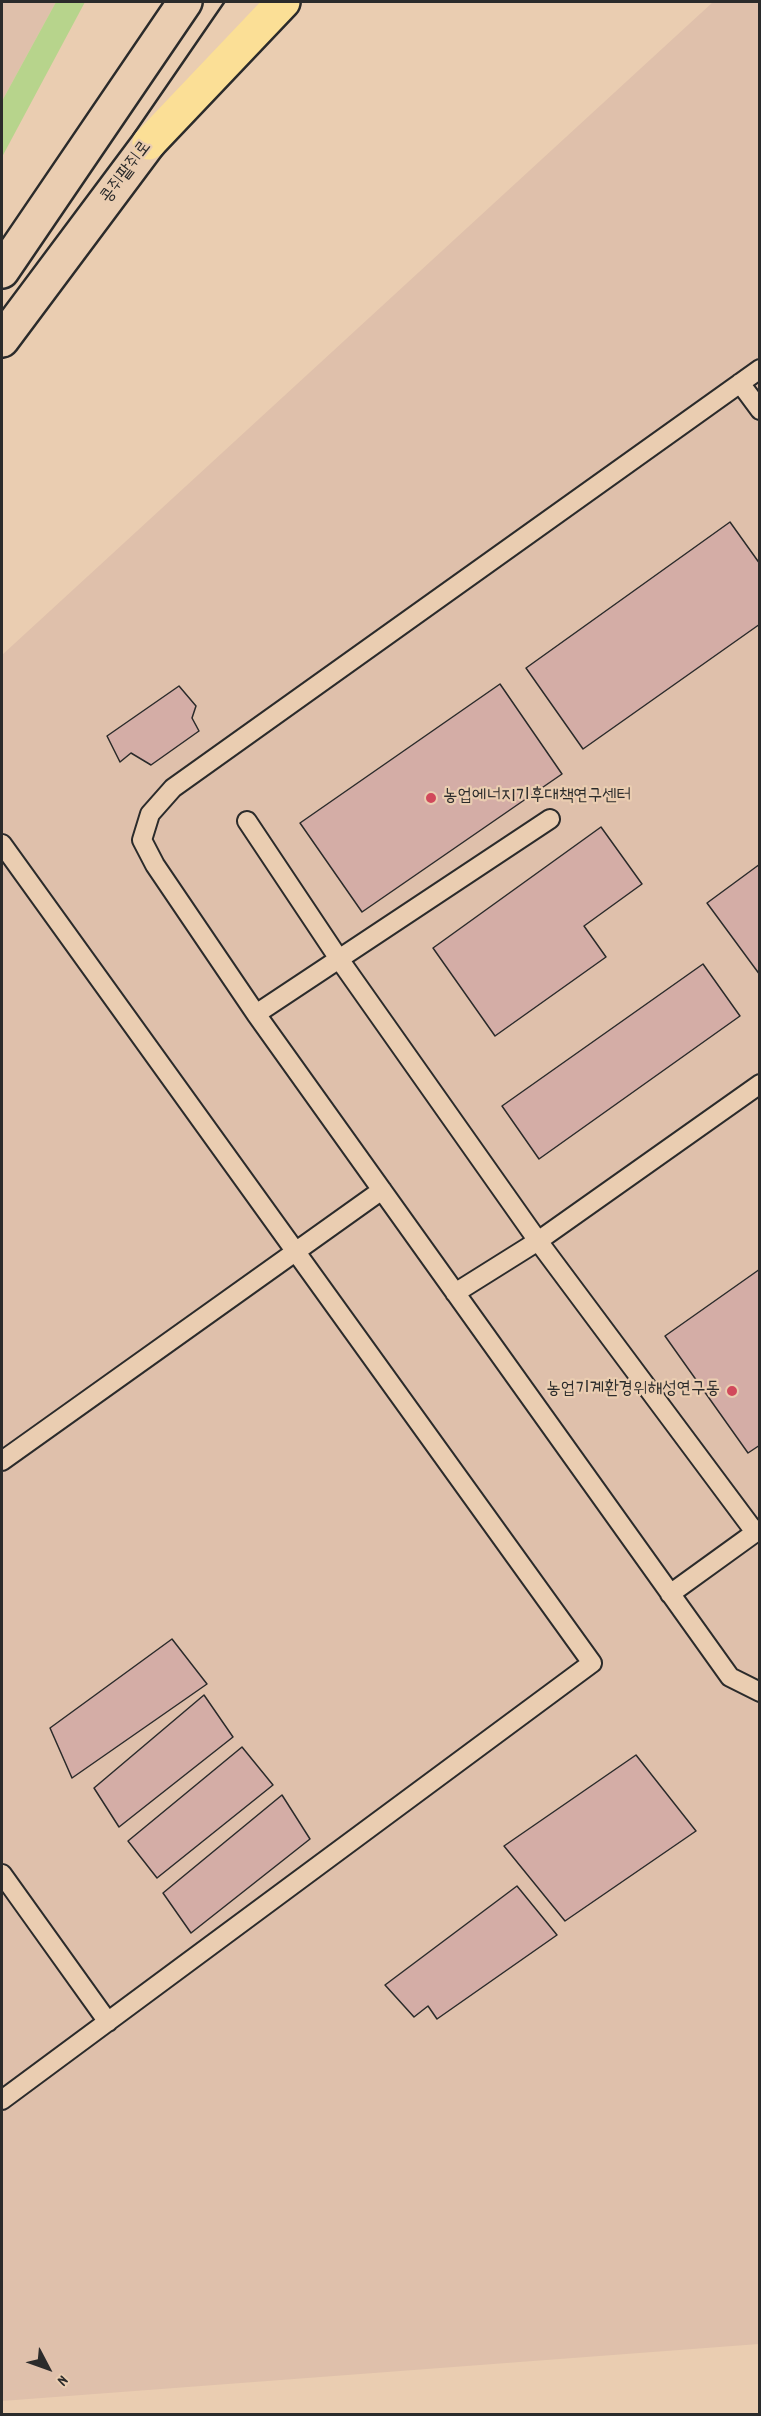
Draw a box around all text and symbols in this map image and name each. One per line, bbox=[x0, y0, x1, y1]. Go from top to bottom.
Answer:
street label: 콩쥐팥쥐로 bbox=[97, 138, 157, 208]
place label: 농업에너지기후대책연구센터 bbox=[443, 787, 631, 809]
marker: 농업에너지기후대책연구센터 bbox=[424, 791, 438, 805]
place label: 농업기계환경위해성연구동 bbox=[546, 1380, 720, 1402]
marker: 농업기계환경위해성연구동 bbox=[725, 1384, 739, 1398]
north arrow bbox=[18, 2338, 78, 2398]
text: N bbox=[51, 2370, 73, 2391]

